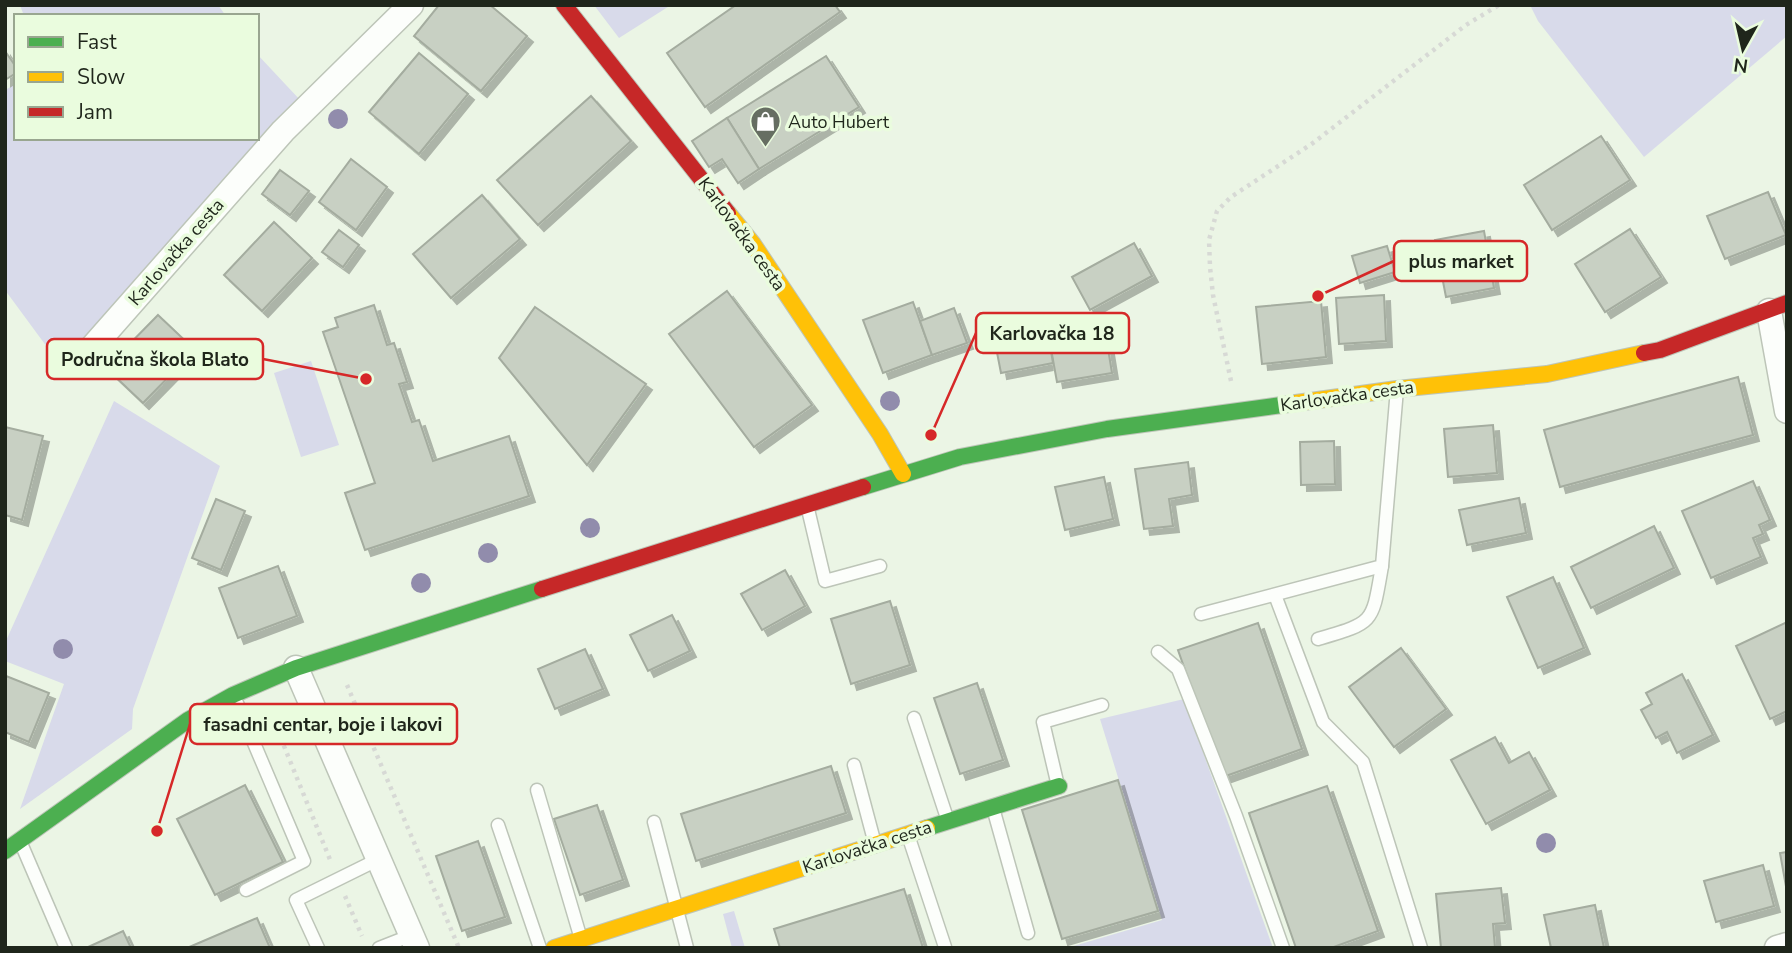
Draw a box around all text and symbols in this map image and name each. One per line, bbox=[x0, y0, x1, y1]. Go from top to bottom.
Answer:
legend bbox=[14, 14, 259, 140]
north arrow bbox=[1708, 14, 1778, 84]
text: Fast bbox=[77, 28, 117, 56]
text: N bbox=[1732, 51, 1750, 79]
text: Slow bbox=[77, 63, 126, 91]
text: Jam bbox=[76, 98, 113, 126]
shop icon: Auto Hubert bbox=[748, 105, 782, 149]
place label: Auto Hubert bbox=[788, 110, 890, 134]
street label: Karlovačka cesta bbox=[693, 173, 791, 295]
street label: Karlovačka cesta bbox=[123, 193, 229, 311]
callout: plus market bbox=[1394, 241, 1527, 281]
text: plus market bbox=[1409, 249, 1514, 275]
callout: Karlovačka 18 bbox=[976, 313, 1129, 353]
text: Karlovačka 18 bbox=[990, 321, 1114, 347]
callout: Područna škola Blato bbox=[47, 339, 263, 379]
text: Područna škola Blato bbox=[61, 347, 249, 373]
street label: Karlovačka cesta bbox=[1279, 375, 1415, 417]
callout: fasadni centar, boje i lakovi bbox=[190, 704, 457, 744]
text: fasadni centar, boje i lakovi bbox=[204, 712, 442, 738]
street label: Karlovačka cesta bbox=[799, 815, 935, 879]

